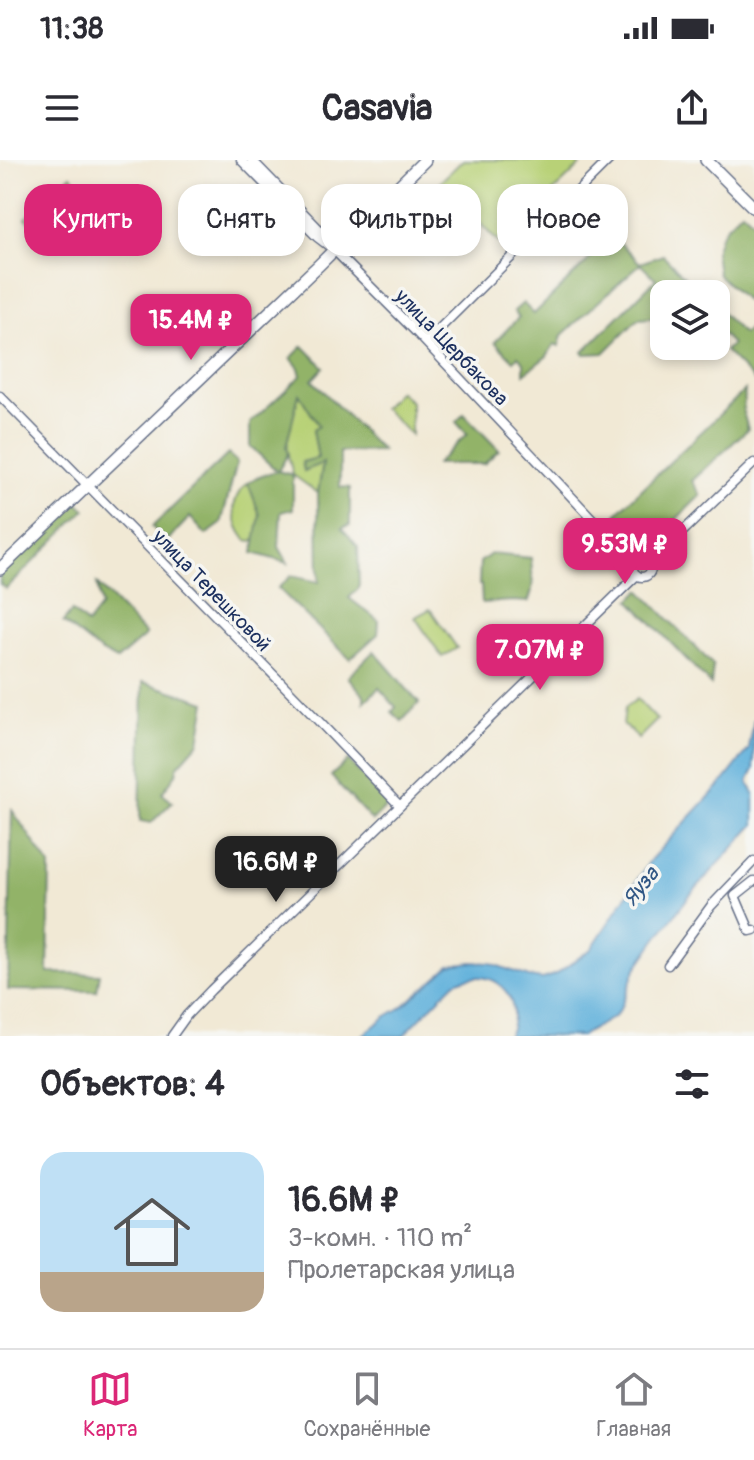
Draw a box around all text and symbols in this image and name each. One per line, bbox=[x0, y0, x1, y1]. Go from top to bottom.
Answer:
text: 11:38 bbox=[40, 10, 103, 47]
icon: menu bbox=[40, 86, 84, 130]
text: Casavia bbox=[321, 86, 433, 131]
icon: share bbox=[670, 86, 714, 130]
chip: Купить bbox=[24, 184, 162, 256]
chip: Снять bbox=[178, 184, 305, 256]
chip: Фильтры bbox=[321, 184, 481, 256]
chip: Новое bbox=[497, 184, 628, 256]
map controls bbox=[650, 280, 730, 360]
button: layers bbox=[650, 280, 730, 360]
street label: улица Щербакова bbox=[389, 283, 514, 411]
pin: 15.4M ₽ bbox=[117, 294, 265, 362]
text: 15.4M ₽ bbox=[149, 304, 234, 336]
pin: 9.53M ₽ bbox=[551, 518, 699, 586]
street label: улица Терешковой bbox=[146, 523, 276, 657]
text: 9.53M ₽ bbox=[581, 528, 669, 560]
pin: 7.07M ₽ bbox=[466, 624, 614, 692]
text: 7.07M ₽ bbox=[495, 634, 585, 666]
pin: 16.6M ₽ bbox=[202, 836, 350, 904]
text: 16.6M ₽ bbox=[233, 846, 319, 878]
water label: Яуза bbox=[616, 860, 666, 912]
icon: filters bbox=[670, 1062, 714, 1106]
text: Объектов: 4 bbox=[40, 1063, 225, 1106]
text: 16.6M ₽ bbox=[288, 1179, 401, 1222]
icon: home bbox=[104, 1184, 200, 1280]
text: 3-комн. · 110 m² bbox=[288, 1222, 472, 1254]
text: Пролетарская улица bbox=[288, 1254, 515, 1286]
tab: Карта bbox=[83, 1367, 138, 1443]
tab: Сохранённые bbox=[303, 1367, 430, 1443]
tab: Главная bbox=[596, 1367, 671, 1443]

